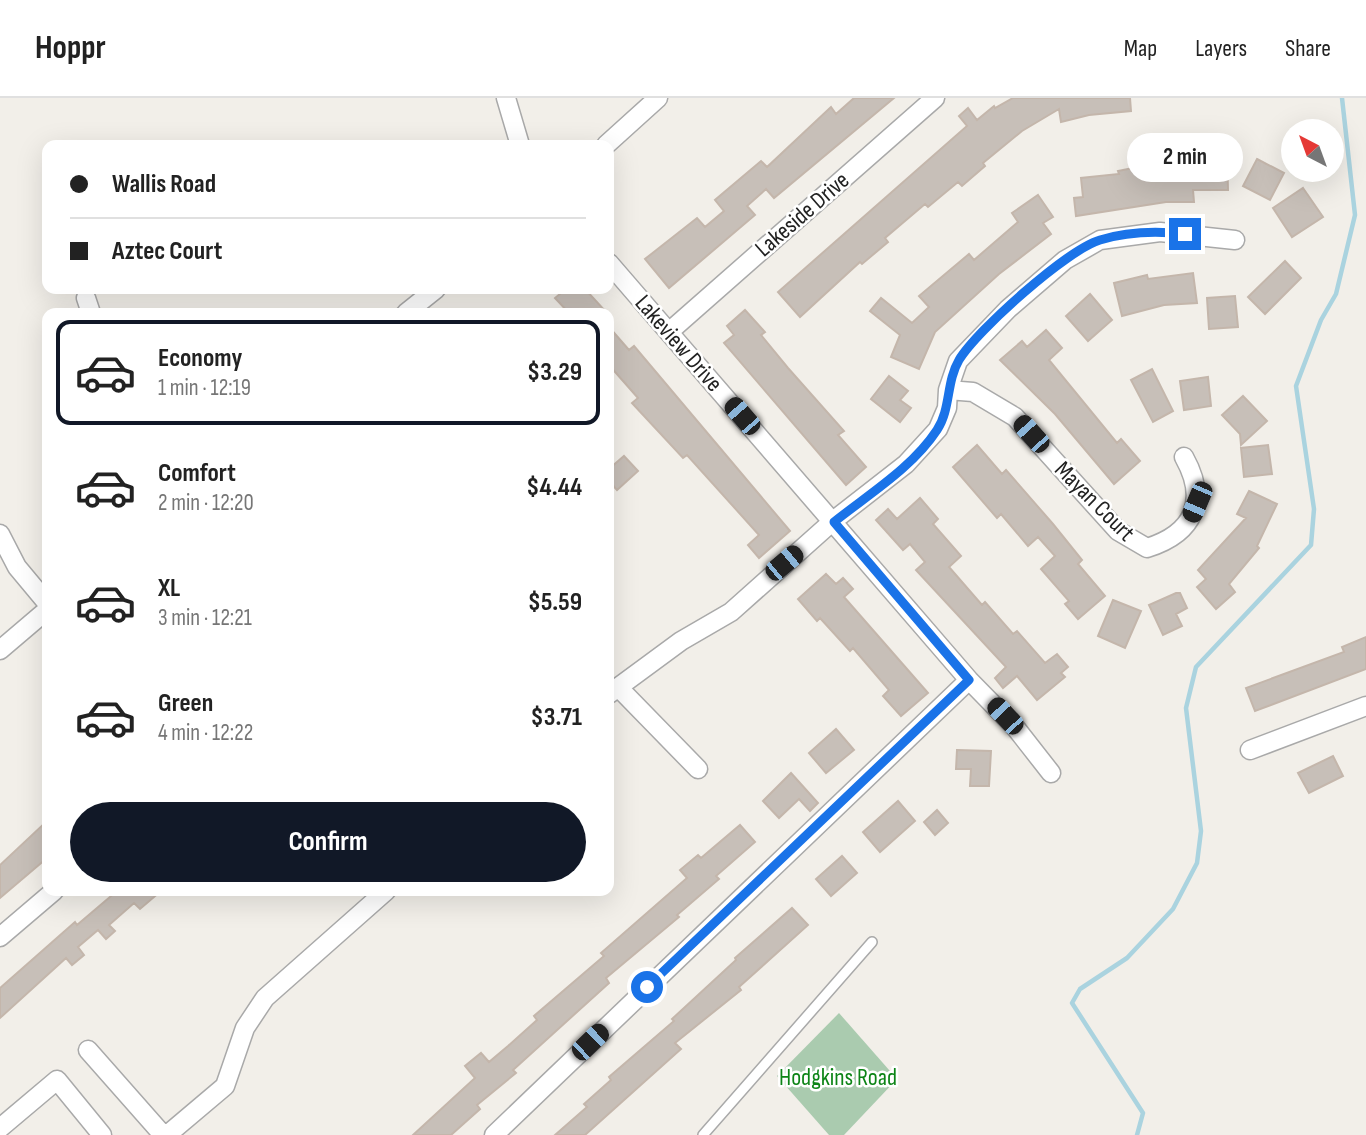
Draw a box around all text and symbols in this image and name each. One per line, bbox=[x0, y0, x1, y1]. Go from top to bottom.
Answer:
text: Hoppr bbox=[35, 28, 106, 68]
text: Map bbox=[1124, 34, 1157, 63]
text: Layers bbox=[1195, 34, 1247, 63]
text: Share bbox=[1285, 34, 1331, 63]
north arrow bbox=[1281, 119, 1344, 182]
map controls bbox=[1281, 119, 1344, 182]
callout: 2 min bbox=[1127, 132, 1243, 181]
text: 2 min bbox=[1163, 143, 1207, 171]
street label: Lakeside Drive bbox=[749, 166, 855, 263]
text: Wallis Road bbox=[112, 169, 216, 200]
route end bbox=[1169, 218, 1201, 250]
text: Aztec Court bbox=[112, 236, 222, 267]
street label: Lakeview Drive bbox=[629, 289, 729, 398]
icon: car bbox=[74, 341, 137, 404]
text: Economy bbox=[158, 343, 242, 374]
text: $3.29 bbox=[527, 357, 582, 388]
text: 1 min · 12:19 bbox=[158, 374, 251, 402]
car bbox=[721, 393, 764, 439]
car bbox=[1010, 411, 1053, 457]
street label: Mayan Court bbox=[1049, 455, 1141, 547]
icon: car bbox=[74, 456, 137, 519]
text: Comfort bbox=[158, 458, 236, 489]
text: $4.44 bbox=[526, 472, 582, 503]
car bbox=[1180, 479, 1215, 525]
text: 2 min · 12:20 bbox=[158, 489, 254, 517]
car bbox=[762, 541, 807, 585]
icon: car bbox=[74, 571, 137, 634]
text: XL bbox=[158, 573, 180, 604]
text: $5.59 bbox=[528, 587, 582, 618]
text: 3 min · 12:21 bbox=[158, 604, 252, 632]
icon: car bbox=[74, 686, 137, 749]
text: Green bbox=[158, 688, 213, 719]
car bbox=[983, 693, 1028, 739]
text: $3.71 bbox=[531, 702, 582, 733]
text: 4 min · 12:22 bbox=[158, 719, 253, 747]
button: Confirm bbox=[70, 802, 586, 882]
route start bbox=[631, 971, 663, 1003]
car bbox=[568, 1020, 613, 1064]
park label: Hodgkins Road bbox=[779, 1063, 897, 1092]

